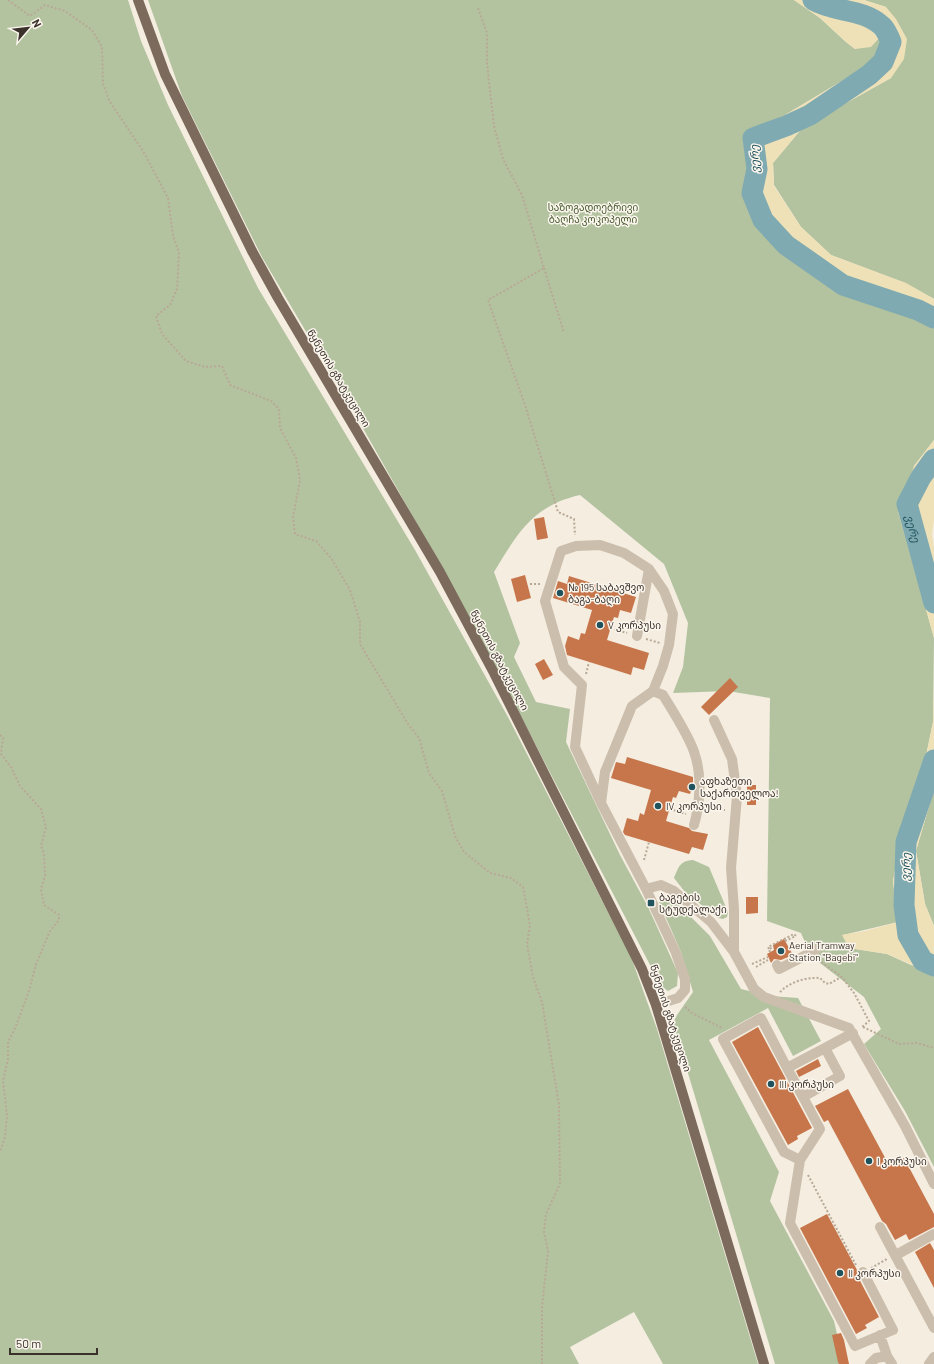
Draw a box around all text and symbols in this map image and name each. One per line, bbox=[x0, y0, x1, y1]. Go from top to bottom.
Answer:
north arrow bbox=[8, 8, 48, 48]
text: N bbox=[30, 17, 45, 29]
water label: ვერე bbox=[747, 144, 762, 173]
park label: საზოგადოებრივი ბაღჩა კოკოპელი bbox=[548, 201, 639, 226]
street label: წყნეთის გზატკეცილი bbox=[304, 327, 373, 430]
water label: ვერე bbox=[903, 513, 924, 545]
place label: № 195 საბავშვო ბაგა-ბაღი bbox=[568, 581, 644, 606]
marker: № 195 საბავშვო ბაგა-ბაღი bbox=[555, 588, 565, 598]
street label: წყნეთის გზატკეცილი bbox=[468, 608, 532, 713]
place label: V კორპუსი bbox=[608, 619, 661, 632]
marker: V კორპუსი bbox=[595, 620, 605, 630]
place label: აფხაზეთი საქართველოა! bbox=[700, 775, 779, 800]
marker: აფხაზეთი საქართველოა! bbox=[687, 782, 697, 792]
place label: IV კორპუსი bbox=[666, 800, 722, 813]
marker: IV კორპუსი bbox=[653, 801, 663, 811]
water label: ვერე bbox=[898, 852, 913, 881]
place label: ბაგების სტუდქალაქი bbox=[659, 891, 727, 916]
marker: ბაგების სტუდქალაქი bbox=[646, 898, 656, 908]
place label: Aerial Tramway Station "Bagebi" bbox=[789, 939, 858, 963]
marker: Aerial Tramway Station "Bagebi" bbox=[776, 946, 786, 956]
street label: წყნეთის გზატკეცილი bbox=[647, 963, 694, 1074]
place label: III კორპუსი bbox=[779, 1078, 834, 1091]
marker: III კორპუსი bbox=[766, 1079, 776, 1089]
place label: I კორპუსი bbox=[877, 1155, 927, 1168]
marker: I კორპუსი bbox=[864, 1156, 874, 1166]
place label: II კორპუსი bbox=[848, 1267, 901, 1280]
marker: II კორპუსი bbox=[835, 1268, 845, 1278]
scale bar bbox=[10, 1330, 97, 1356]
text: 50 m bbox=[16, 1336, 41, 1350]

